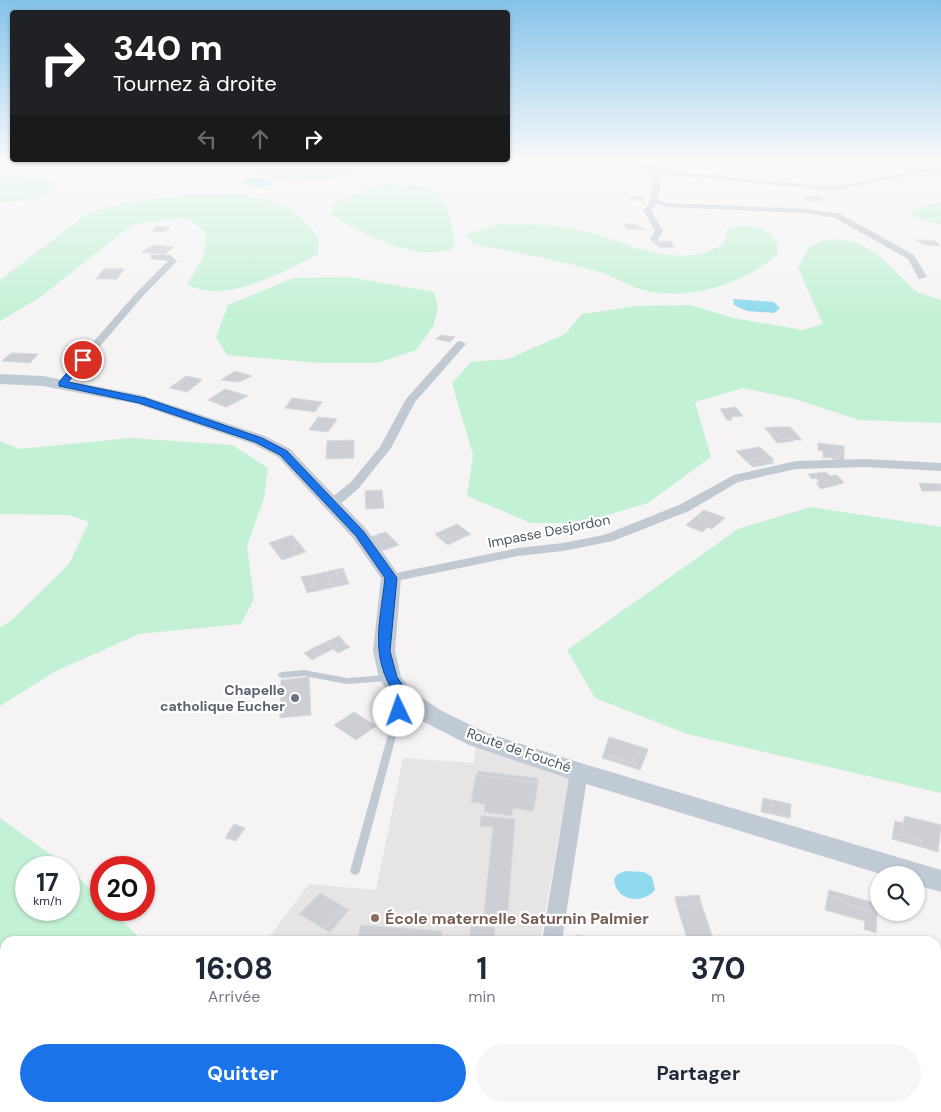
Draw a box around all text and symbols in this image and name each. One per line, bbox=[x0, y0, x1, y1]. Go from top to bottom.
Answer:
text: 340 m bbox=[113, 25, 223, 71]
icon: right bbox=[30, 30, 95, 95]
text: Tournez à droite bbox=[113, 69, 277, 98]
icon: left bbox=[193, 125, 221, 153]
icon: ahead bbox=[246, 125, 274, 153]
icon: right bbox=[299, 125, 327, 153]
pin bbox=[62, 339, 104, 381]
icon: arrive bbox=[69, 346, 97, 374]
street label: Impasse Desjordon bbox=[486, 510, 612, 552]
place label: Chapelle catholique Eucher bbox=[160, 681, 285, 715]
position arrow bbox=[372, 684, 424, 736]
marker: Chapelle catholique Eucher bbox=[289, 692, 301, 704]
street label: Route de Fouché bbox=[464, 724, 574, 776]
speed limit sign: 20 bbox=[90, 856, 155, 921]
text: 17 bbox=[36, 866, 59, 899]
map controls bbox=[870, 866, 925, 921]
button: search bbox=[870, 866, 925, 921]
text: km/h bbox=[33, 893, 62, 909]
place label: École maternelle Saturnin Palmier bbox=[385, 908, 649, 929]
marker: École maternelle Saturnin Palmier bbox=[369, 912, 381, 924]
text: 16:08 bbox=[195, 949, 273, 988]
text: 1 bbox=[476, 949, 487, 988]
text: 370 bbox=[691, 949, 746, 988]
text: Arrivée bbox=[208, 986, 260, 1007]
text: min bbox=[468, 986, 495, 1007]
text: m bbox=[711, 986, 725, 1007]
button: Quitter bbox=[20, 1044, 466, 1102]
button: Partager bbox=[476, 1044, 921, 1102]

